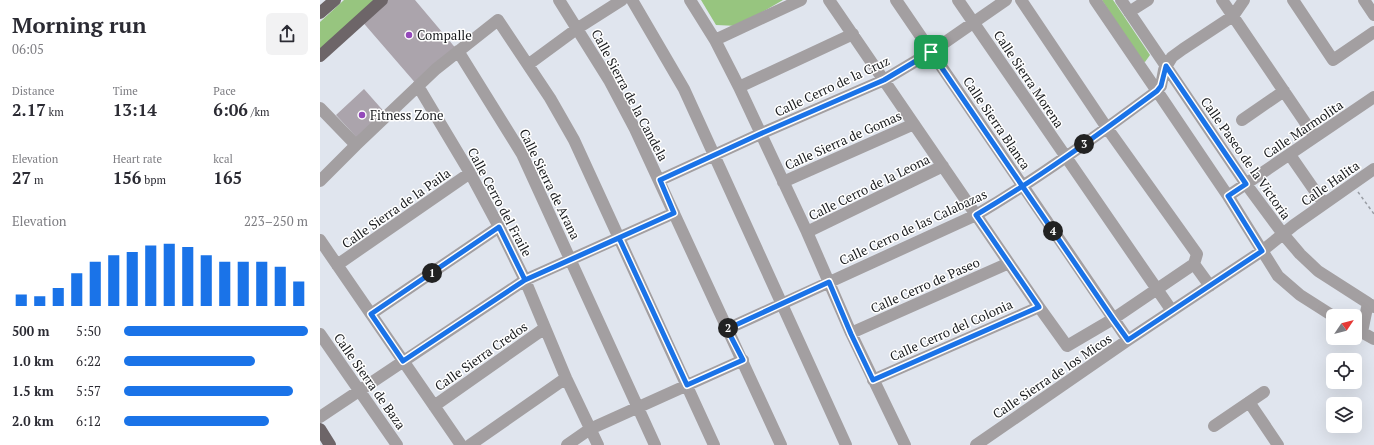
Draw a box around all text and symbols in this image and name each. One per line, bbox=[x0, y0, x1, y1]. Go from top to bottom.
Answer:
text: Morning run bbox=[12, 10, 146, 39]
button: share bbox=[266, 13, 308, 55]
place label: Compalle bbox=[417, 26, 472, 44]
street label: Calle Sierra de la Candela bbox=[588, 26, 673, 165]
street label: Calle Sierra Morena bbox=[990, 27, 1069, 132]
marker: Compalle bbox=[404, 30, 414, 40]
pin bbox=[914, 35, 948, 69]
text: 06:05 bbox=[12, 40, 44, 58]
icon: arrive bbox=[920, 41, 942, 63]
street label: Calle Cerro de la Cruz bbox=[771, 51, 893, 121]
street label: Calle Sierra Blanca bbox=[959, 73, 1035, 173]
text: Distance bbox=[12, 84, 55, 98]
text: Time bbox=[113, 84, 138, 98]
text: Pace bbox=[213, 84, 236, 98]
street label: Calle Paseo de la Victoria bbox=[1197, 93, 1295, 223]
street label: Calle Marmolita bbox=[1259, 95, 1347, 162]
text: 2.17 bbox=[12, 98, 46, 121]
text: 13:14 bbox=[113, 98, 157, 121]
text: 6:06 bbox=[213, 98, 248, 121]
text: km bbox=[46, 105, 64, 119]
text: /km bbox=[248, 105, 270, 119]
place label: Fitness Zone bbox=[370, 106, 444, 124]
street label: Calle Sierra de Gomas bbox=[782, 106, 904, 174]
marker: Fitness Zone bbox=[357, 110, 367, 120]
street label: Calle Sierra de Arana bbox=[515, 126, 585, 243]
pin: 3 bbox=[1074, 134, 1094, 154]
text: 3 bbox=[1081, 137, 1087, 151]
street label: Calle Cerro del Fraile bbox=[464, 144, 536, 260]
street label: Calle Cerro de la Leona bbox=[805, 150, 933, 224]
text: Elevation bbox=[12, 152, 58, 166]
text: Heart rate bbox=[113, 152, 162, 166]
text: kcal bbox=[213, 152, 233, 166]
street label: Calle Halita bbox=[1297, 156, 1363, 210]
street label: Calle Sierra de la Paila bbox=[338, 163, 454, 252]
text: 27 bbox=[12, 166, 31, 189]
text: 156 bbox=[113, 166, 141, 189]
text: 165 bbox=[213, 166, 242, 189]
text: m bbox=[31, 173, 43, 187]
text: bpm bbox=[141, 173, 166, 187]
street label: Calle Cerro de las Calabazas bbox=[836, 185, 990, 269]
text: Elevation bbox=[12, 212, 67, 230]
text: 223–250 m bbox=[244, 212, 308, 230]
pin: 4 bbox=[1043, 221, 1063, 241]
text: 4 bbox=[1050, 224, 1056, 238]
street label: Calle Cerro de Paseo bbox=[867, 253, 983, 317]
pin: 1 bbox=[422, 263, 442, 283]
text: 1 bbox=[429, 266, 435, 280]
street label: Calle Cerro del Colonia bbox=[887, 295, 1016, 365]
north arrow bbox=[1326, 309, 1362, 345]
map controls bbox=[1326, 309, 1362, 433]
street label: Calle Sierra Credos bbox=[431, 317, 531, 395]
pin: 2 bbox=[718, 318, 738, 338]
text: 2 bbox=[725, 321, 731, 335]
text: 500 m bbox=[12, 322, 50, 340]
text: 5:50 bbox=[76, 322, 101, 340]
street label: Calle Sierra de Baza bbox=[330, 329, 410, 433]
street label: Calle Sierra de los Micos bbox=[989, 329, 1115, 423]
text: 1.0 km bbox=[12, 352, 54, 370]
text: 6:22 bbox=[76, 352, 101, 370]
button: locate bbox=[1326, 353, 1362, 389]
text: 1.5 km bbox=[12, 382, 54, 400]
text: 5:57 bbox=[76, 382, 101, 400]
button: layers bbox=[1326, 397, 1362, 433]
text: 2.0 km bbox=[12, 412, 54, 430]
text: 6:12 bbox=[76, 412, 101, 430]

